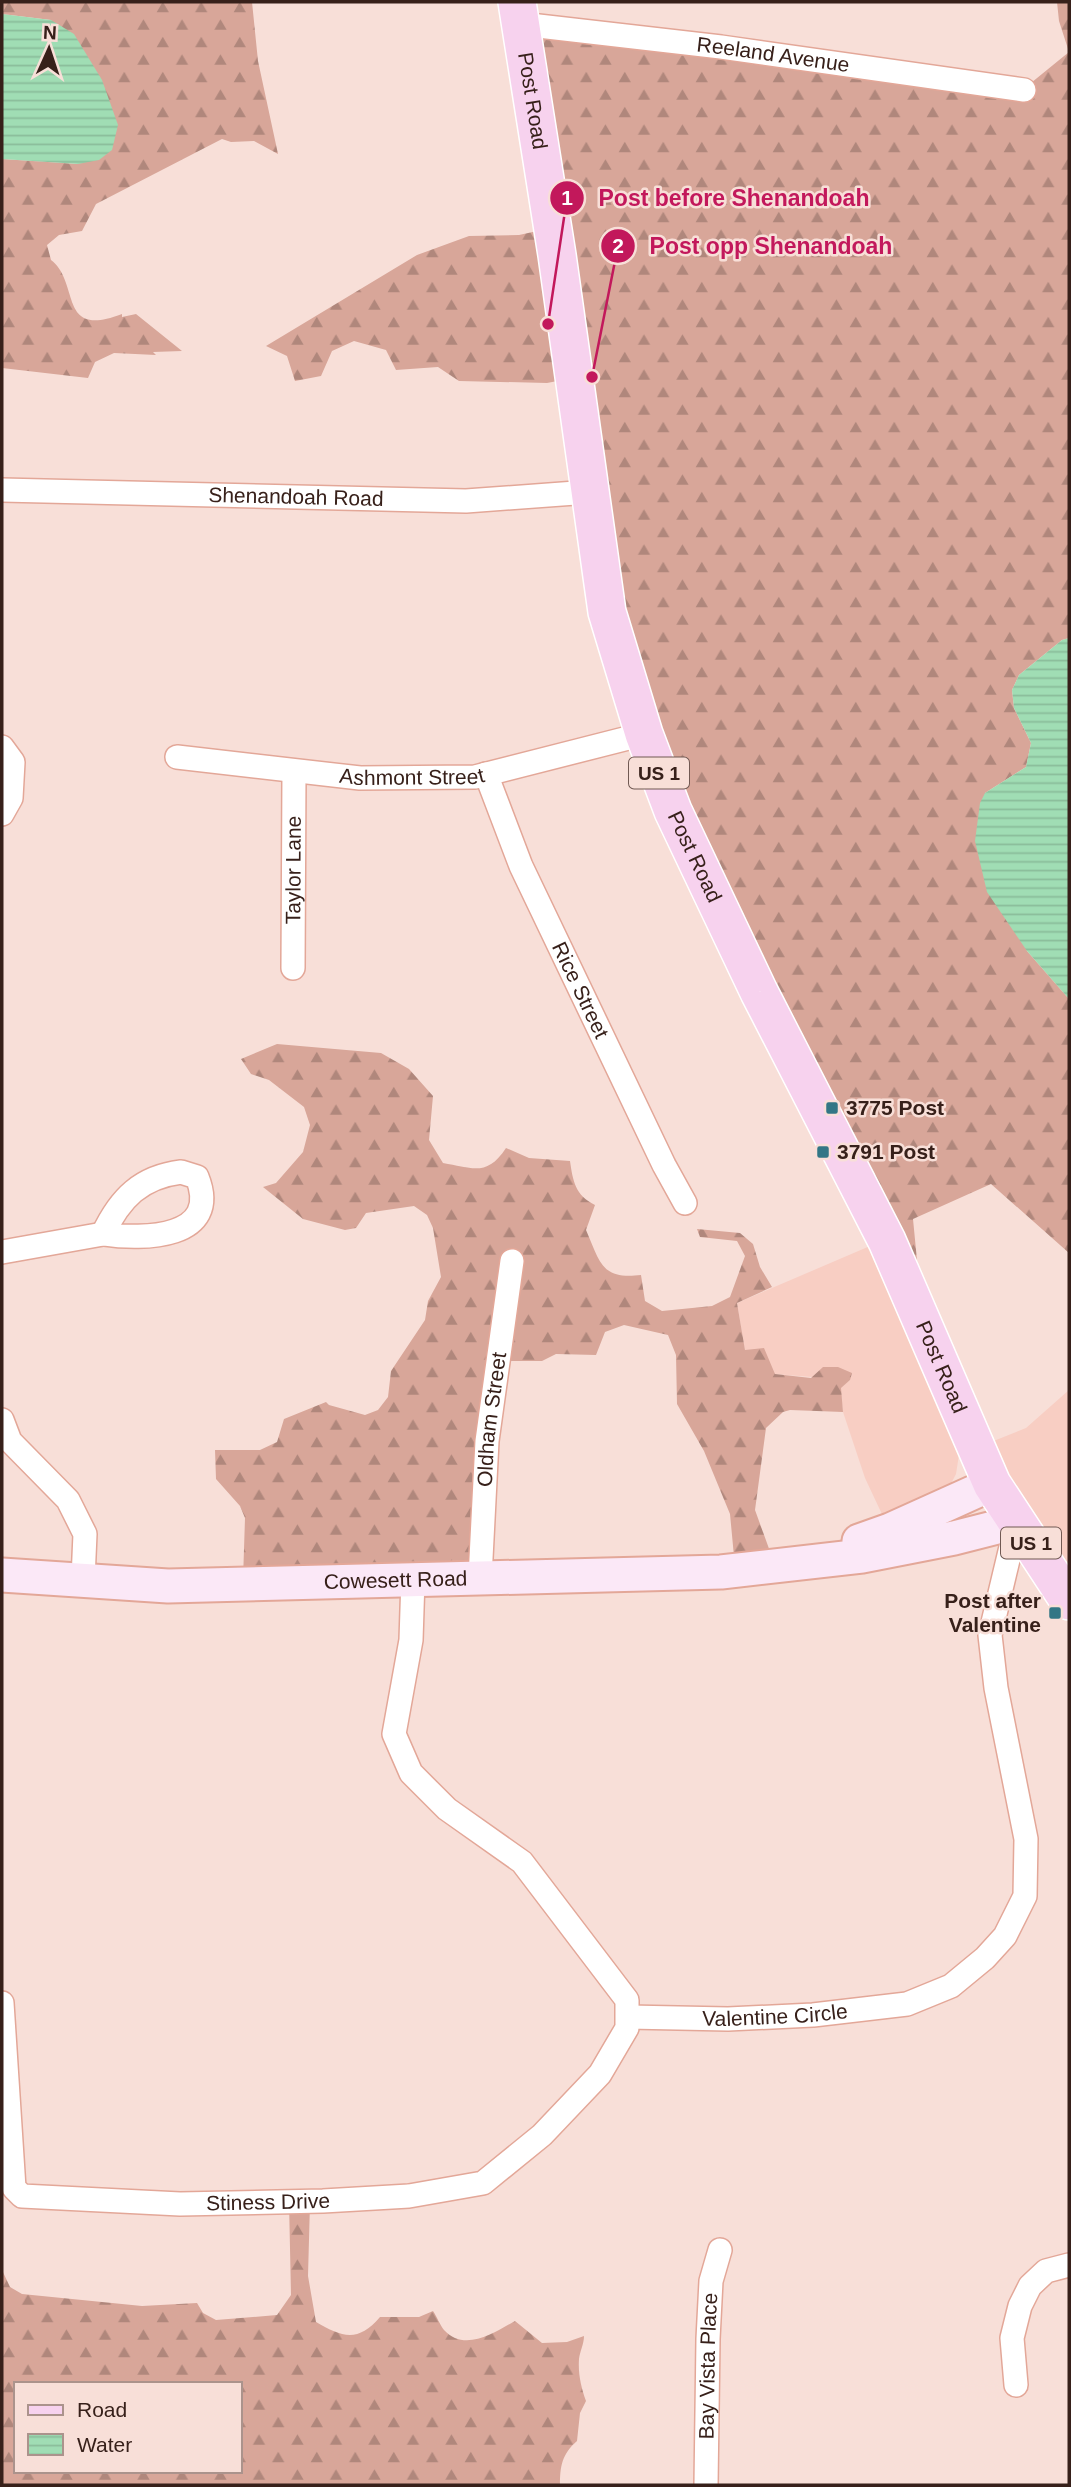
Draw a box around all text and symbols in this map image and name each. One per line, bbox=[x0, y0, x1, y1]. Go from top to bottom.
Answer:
north arrow bbox=[14, 14, 84, 84]
text: N bbox=[42, 22, 57, 43]
street label: Reeland Avenue bbox=[696, 32, 851, 76]
street label: Post Road bbox=[514, 50, 552, 151]
callout: Post before Shenandoah bbox=[549, 176, 883, 220]
text: Post before Shenandoah bbox=[599, 185, 869, 211]
text: 1 bbox=[561, 186, 573, 209]
callout: Post opp Shenandoah bbox=[600, 224, 906, 268]
text: Post opp Shenandoah bbox=[650, 233, 892, 259]
text: 2 bbox=[612, 234, 624, 257]
street label: Shenandoah Road bbox=[208, 483, 384, 510]
road number: US 1 bbox=[629, 758, 689, 788]
street label: Ashmont Street bbox=[338, 763, 487, 789]
street label: Post Road bbox=[664, 807, 727, 906]
street label: Taylor Lane bbox=[281, 816, 305, 924]
street label: Rice Street bbox=[548, 938, 614, 1042]
place label: 3775 Post bbox=[846, 1096, 944, 1119]
marker: 3775 Post bbox=[824, 1100, 840, 1116]
place label: 3791 Post bbox=[837, 1140, 935, 1163]
marker: 3791 Post bbox=[815, 1144, 831, 1160]
street label: Post Road bbox=[912, 1317, 972, 1416]
street label: Oldham Street bbox=[473, 1350, 510, 1487]
road number: US 1 bbox=[1001, 1527, 1061, 1558]
street label: Cowesett Road bbox=[323, 1566, 468, 1593]
place label: Post after Valentine bbox=[944, 1589, 1041, 1636]
marker: Post after Valentine bbox=[1047, 1605, 1063, 1621]
street label: Valentine Circle bbox=[702, 1999, 849, 2030]
street label: Stiness Drive bbox=[206, 2189, 331, 2214]
street label: Bay Vista Place bbox=[695, 2292, 721, 2440]
legend bbox=[14, 2382, 242, 2473]
text: Road bbox=[77, 2398, 127, 2421]
text: Water bbox=[77, 2433, 132, 2456]

